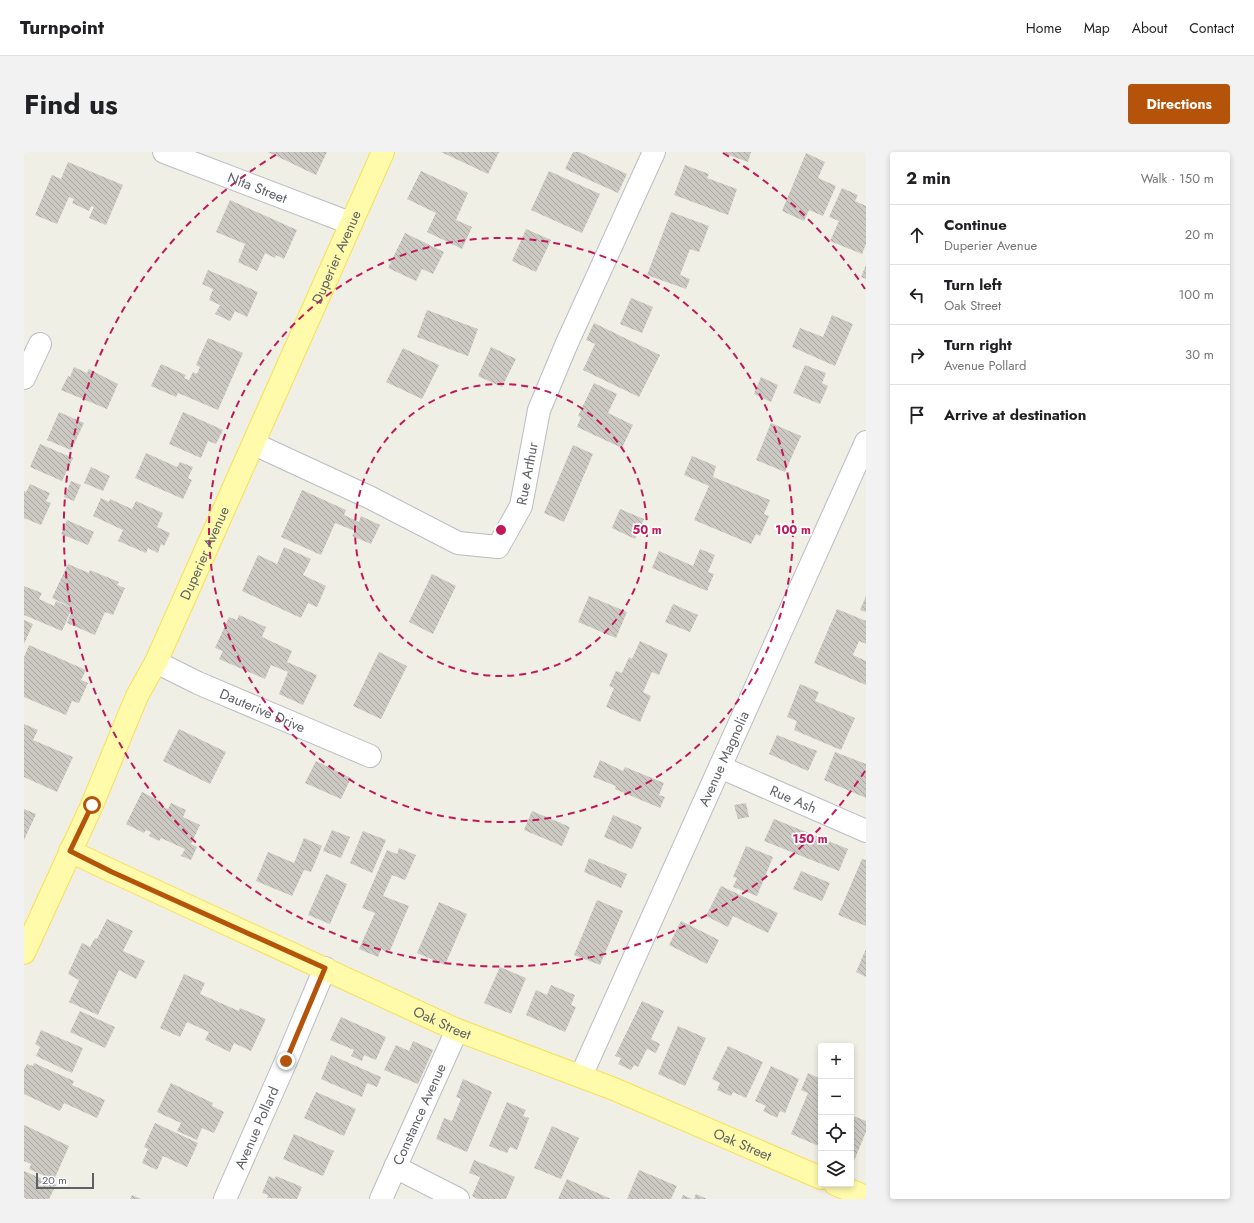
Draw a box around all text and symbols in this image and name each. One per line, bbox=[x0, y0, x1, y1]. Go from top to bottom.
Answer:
text: Turnpoint bbox=[20, 14, 104, 41]
text: Home bbox=[1026, 18, 1062, 38]
text: Map bbox=[1084, 18, 1110, 38]
text: About bbox=[1132, 18, 1167, 38]
text: Contact bbox=[1189, 18, 1234, 38]
text: Find us bbox=[24, 84, 118, 125]
button: Directions bbox=[1128, 84, 1230, 124]
text: 2 min bbox=[906, 166, 951, 190]
street label: Nita Street bbox=[225, 167, 291, 208]
text: Walk · 150 m bbox=[1141, 169, 1214, 188]
street label: Duperier Avenue bbox=[307, 207, 366, 307]
text: Continue bbox=[944, 214, 1007, 236]
icon: ahead bbox=[906, 224, 928, 246]
text: 20 m bbox=[1185, 225, 1214, 244]
text: Duperier Avenue bbox=[944, 236, 1037, 255]
text: Turn left bbox=[944, 274, 1002, 296]
icon: left bbox=[906, 284, 928, 306]
text: 100 m bbox=[1179, 285, 1214, 304]
text: Oak Street bbox=[944, 296, 1001, 315]
text: Turn right bbox=[944, 334, 1012, 356]
icon: right bbox=[906, 344, 928, 366]
text: 30 m bbox=[1185, 345, 1214, 364]
text: Avenue Pollard bbox=[944, 356, 1026, 375]
icon: arrive bbox=[906, 404, 928, 426]
text: Arrive at destination bbox=[944, 404, 1086, 426]
street label: Rue Arthur bbox=[511, 440, 543, 507]
street label: Duperier Avenue bbox=[175, 503, 234, 603]
text: 50 m bbox=[632, 521, 662, 539]
text: 100 m bbox=[775, 521, 811, 539]
centre of rings bbox=[494, 523, 508, 537]
street label: Dauterive Drive bbox=[217, 683, 308, 737]
street label: Avenue Magnolia bbox=[694, 708, 754, 809]
street label: Rue Ash bbox=[767, 780, 820, 818]
route start bbox=[83, 796, 101, 814]
text: 150 m bbox=[792, 830, 828, 848]
street label: Oak Street bbox=[410, 1001, 475, 1045]
map controls bbox=[818, 1043, 854, 1187]
button: + bbox=[818, 1043, 854, 1079]
route end bbox=[277, 1052, 295, 1070]
street label: Constance Avenue bbox=[388, 1060, 451, 1168]
button: − bbox=[818, 1079, 854, 1115]
street label: Avenue Pollard bbox=[229, 1083, 284, 1172]
button: locate bbox=[818, 1115, 854, 1151]
street label: Oak Street bbox=[710, 1123, 775, 1166]
button: layers bbox=[818, 1151, 854, 1187]
scale bar bbox=[36, 1171, 94, 1190]
text: 20 m bbox=[42, 1172, 67, 1188]

